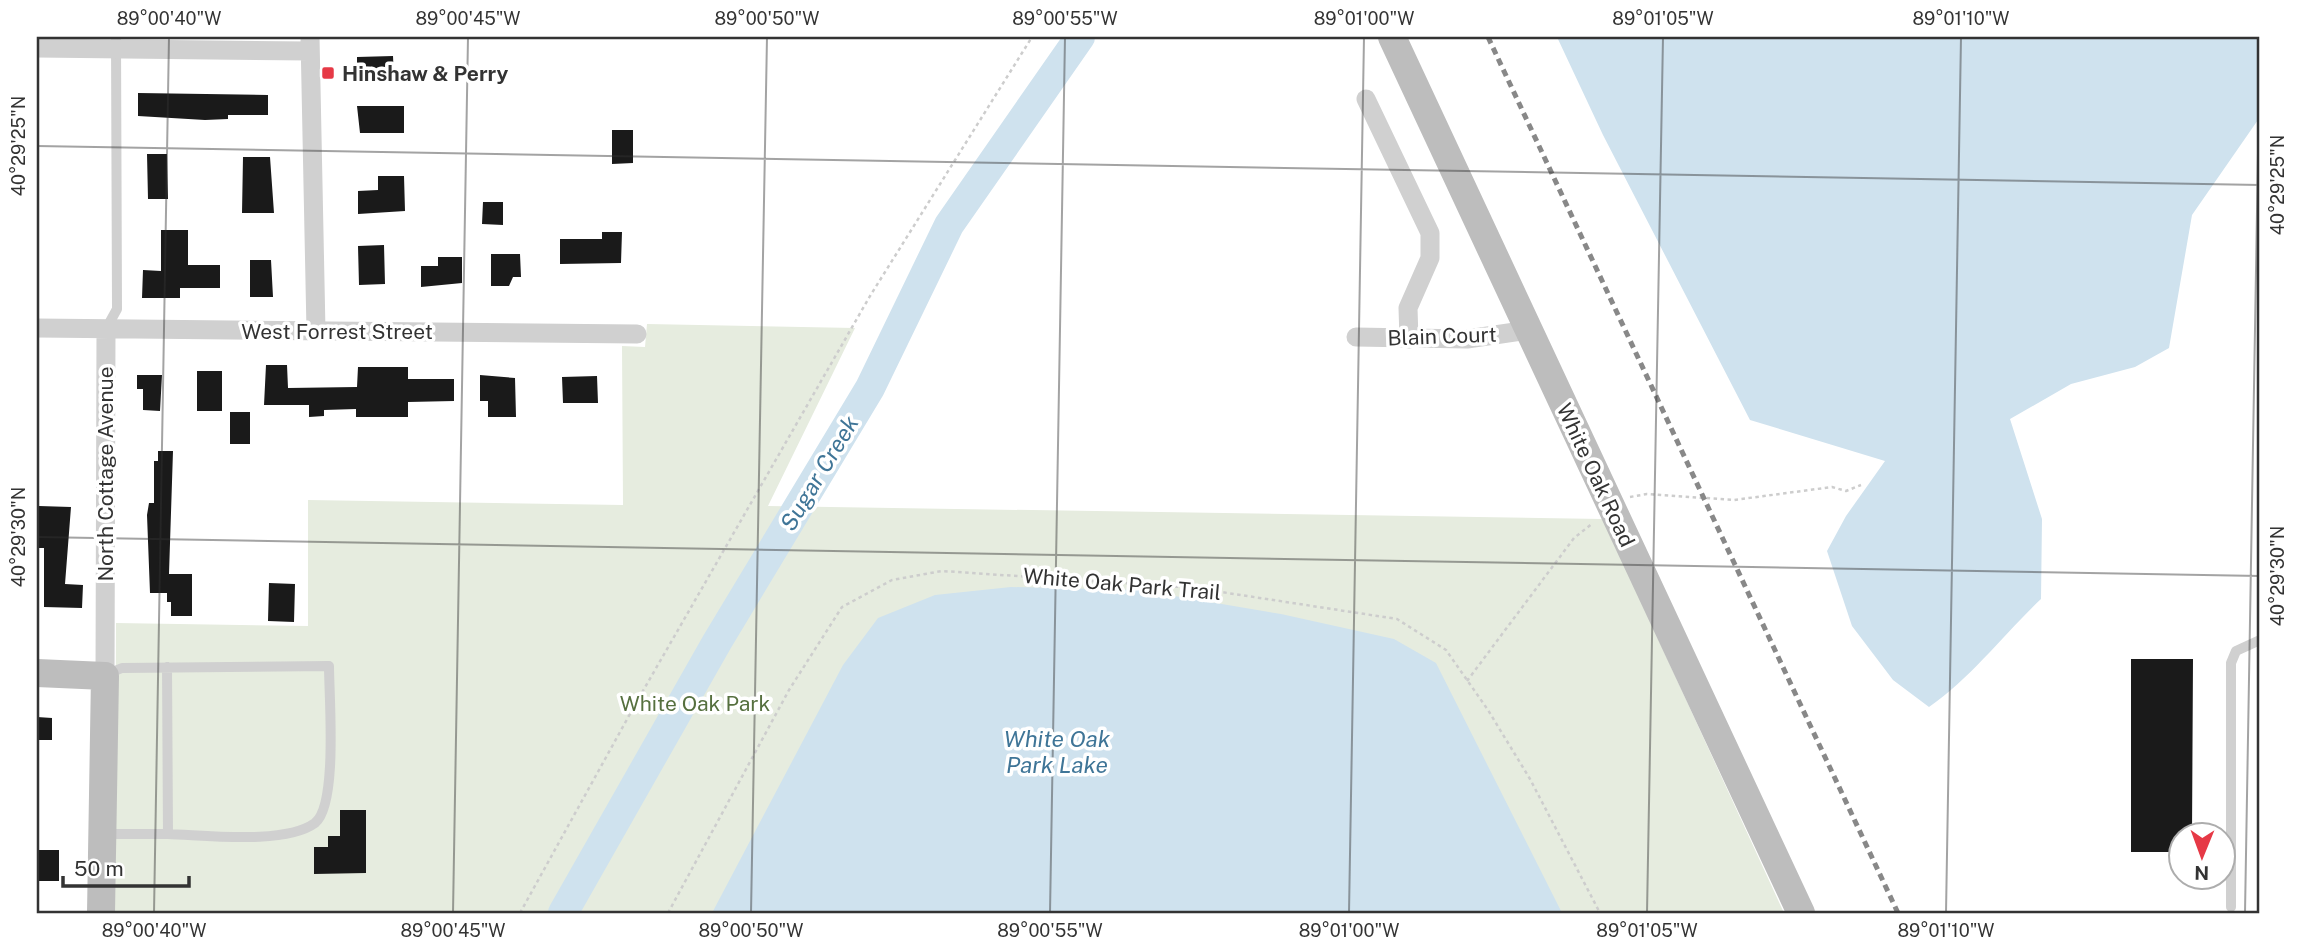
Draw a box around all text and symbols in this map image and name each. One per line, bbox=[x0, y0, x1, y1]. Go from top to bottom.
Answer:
text: 89°00'40"W bbox=[117, 8, 221, 29]
text: 89°00'45"W bbox=[415, 8, 521, 29]
text: 89°00'50"W bbox=[715, 8, 819, 29]
text: 89°00'55"W bbox=[1012, 8, 1118, 29]
text: 89°01'00"W bbox=[1314, 8, 1414, 29]
text: 89°01'05"W bbox=[1612, 8, 1714, 29]
text: 89°01'10"W bbox=[1912, 8, 2010, 29]
place label: Hinshaw & Perry bbox=[342, 61, 508, 86]
marker: Hinshaw & Perry bbox=[320, 65, 336, 81]
text: 40°29'25"N bbox=[8, 96, 29, 196]
text: 40°29'25"N bbox=[2267, 135, 2288, 235]
street label: West Forrest Street bbox=[241, 319, 433, 344]
street label: Blain Court bbox=[1387, 322, 1497, 350]
street label: North Cottage Avenue bbox=[93, 366, 118, 582]
street label: White Oak Road bbox=[1552, 399, 1640, 551]
water label: Sugar Creek bbox=[774, 410, 864, 535]
text: 40°29'30"N bbox=[8, 487, 29, 587]
text: 40°29'30"N bbox=[2267, 526, 2288, 626]
street label: White Oak Park Trail bbox=[1022, 563, 1222, 605]
park label: White Oak Park bbox=[620, 691, 770, 716]
water label: White Oak Park Lake bbox=[1004, 725, 1111, 778]
north arrow bbox=[2168, 820, 2238, 890]
scale bar bbox=[63, 845, 189, 889]
text: 50 m bbox=[74, 856, 124, 881]
text: N bbox=[2194, 862, 2209, 884]
text: 89°00'40"W bbox=[102, 920, 206, 941]
text: 89°00'45"W bbox=[400, 920, 506, 941]
text: 89°00'50"W bbox=[699, 920, 803, 941]
text: 89°00'55"W bbox=[997, 920, 1103, 941]
text: 89°01'00"W bbox=[1299, 920, 1399, 941]
text: 89°01'05"W bbox=[1596, 920, 1698, 941]
text: 89°01'10"W bbox=[1897, 920, 1995, 941]

